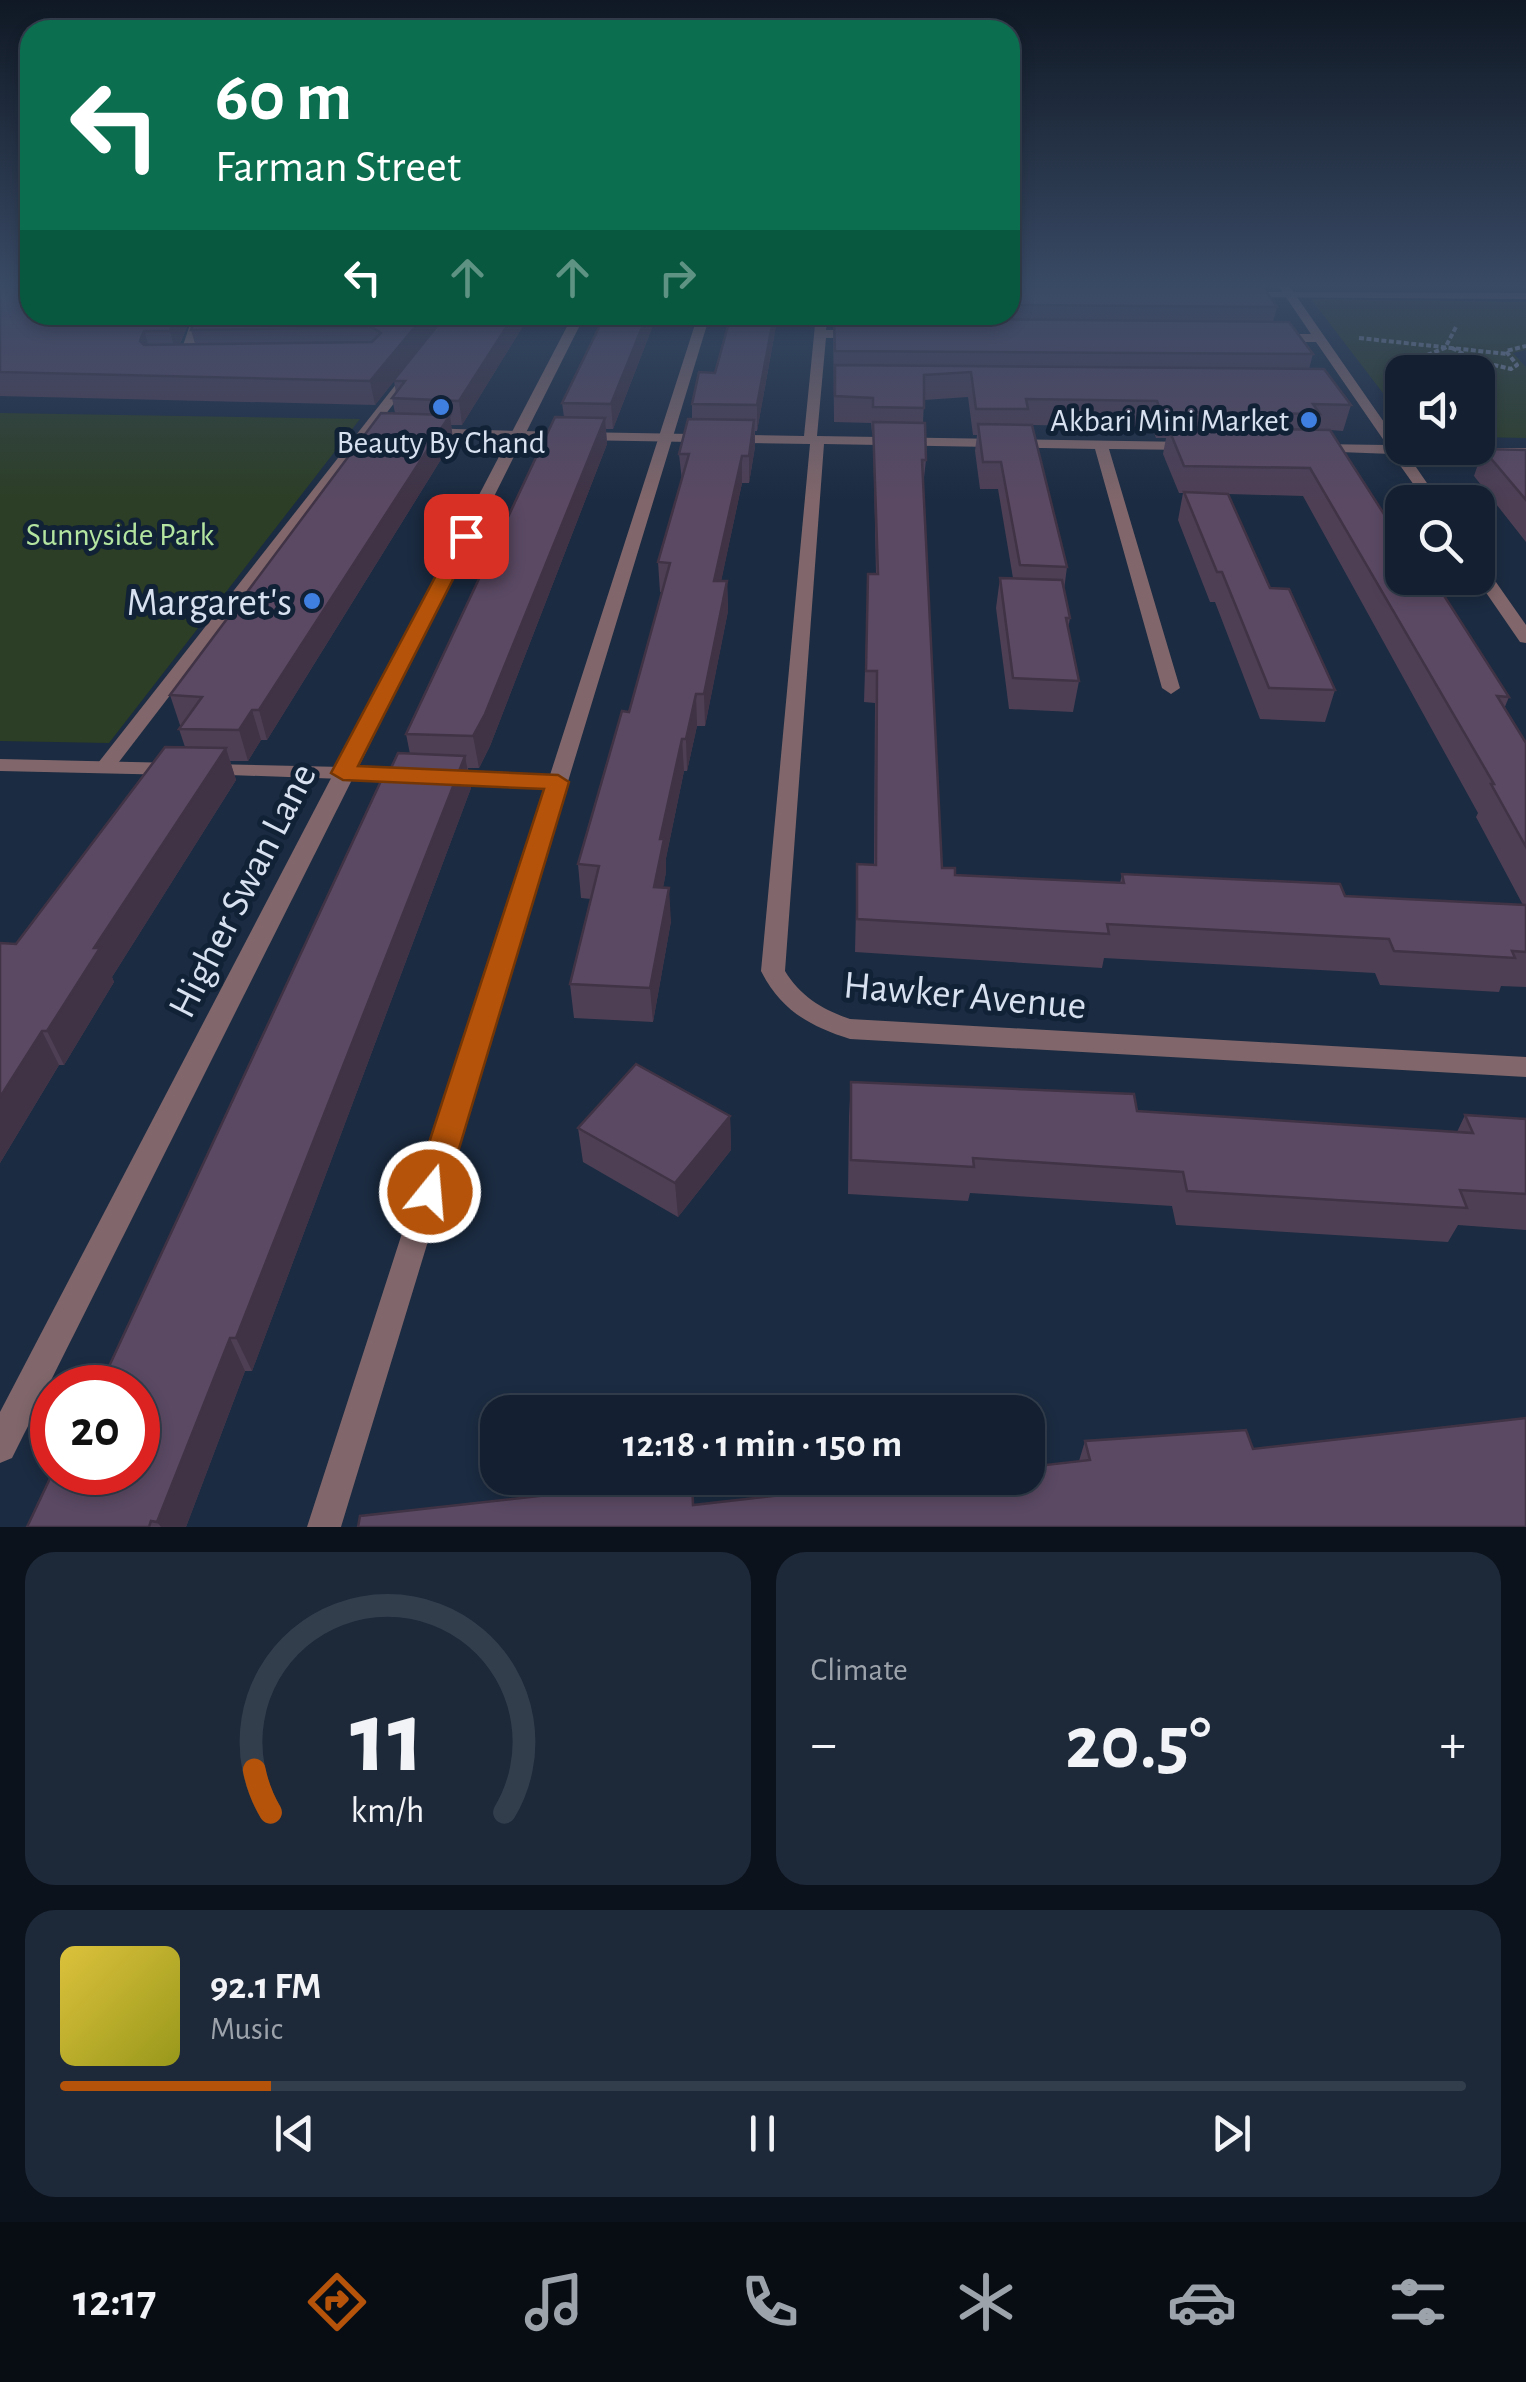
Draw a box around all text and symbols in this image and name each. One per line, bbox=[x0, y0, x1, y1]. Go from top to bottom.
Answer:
icon: left bbox=[50, 60, 180, 190]
text: 60 m bbox=[215, 63, 352, 133]
text: Farman Street bbox=[215, 145, 461, 190]
icon: left bbox=[335, 250, 390, 305]
icon: ahead bbox=[440, 250, 495, 305]
icon: ahead bbox=[545, 250, 600, 305]
icon: right bbox=[650, 250, 705, 305]
map controls bbox=[1385, 355, 1495, 595]
button: sound bbox=[1385, 355, 1495, 465]
marker: Beauty By Chand bbox=[430, 396, 452, 418]
place label: Akbari Mini Market bbox=[1050, 405, 1289, 437]
marker: Akbari Mini Market bbox=[1298, 409, 1320, 431]
place label: Beauty By Chand bbox=[337, 427, 545, 459]
button: search bbox=[1385, 485, 1495, 595]
pin bbox=[424, 494, 509, 579]
icon: arrive bbox=[439, 509, 494, 564]
park label: Sunnyside Park bbox=[26, 519, 215, 551]
place label: Margaret's bbox=[126, 583, 292, 623]
marker: Margaret's bbox=[301, 590, 323, 612]
street label: Higher Swan Lane bbox=[162, 758, 324, 1024]
street label: Hawker Avenue bbox=[842, 965, 1088, 1027]
position arrow bbox=[378, 1140, 482, 1244]
speed limit sign: 20 bbox=[30, 1365, 160, 1495]
text: 12:18 · 1 min · 150 m bbox=[623, 1426, 902, 1464]
text: Climate bbox=[811, 1654, 908, 1686]
text: 11 bbox=[350, 1687, 425, 1791]
text: 20.5° bbox=[1065, 1707, 1211, 1782]
text: − bbox=[811, 1717, 837, 1772]
text: + bbox=[1440, 1717, 1466, 1772]
text: km/h bbox=[351, 1793, 425, 1829]
text: 92.1 FM bbox=[210, 1968, 322, 2006]
text: Music bbox=[210, 2013, 283, 2045]
icon: previous bbox=[267, 2106, 322, 2161]
icon: pause bbox=[735, 2106, 790, 2161]
icon: next bbox=[1204, 2106, 1259, 2161]
icon: directions bbox=[302, 2267, 372, 2337]
icon: music bbox=[519, 2267, 589, 2337]
icon: phone bbox=[735, 2267, 805, 2337]
icon: climate bbox=[951, 2267, 1021, 2337]
icon: car bbox=[1167, 2267, 1237, 2337]
icon: filters bbox=[1383, 2267, 1453, 2337]
text: 12:17 bbox=[73, 2279, 156, 2324]

